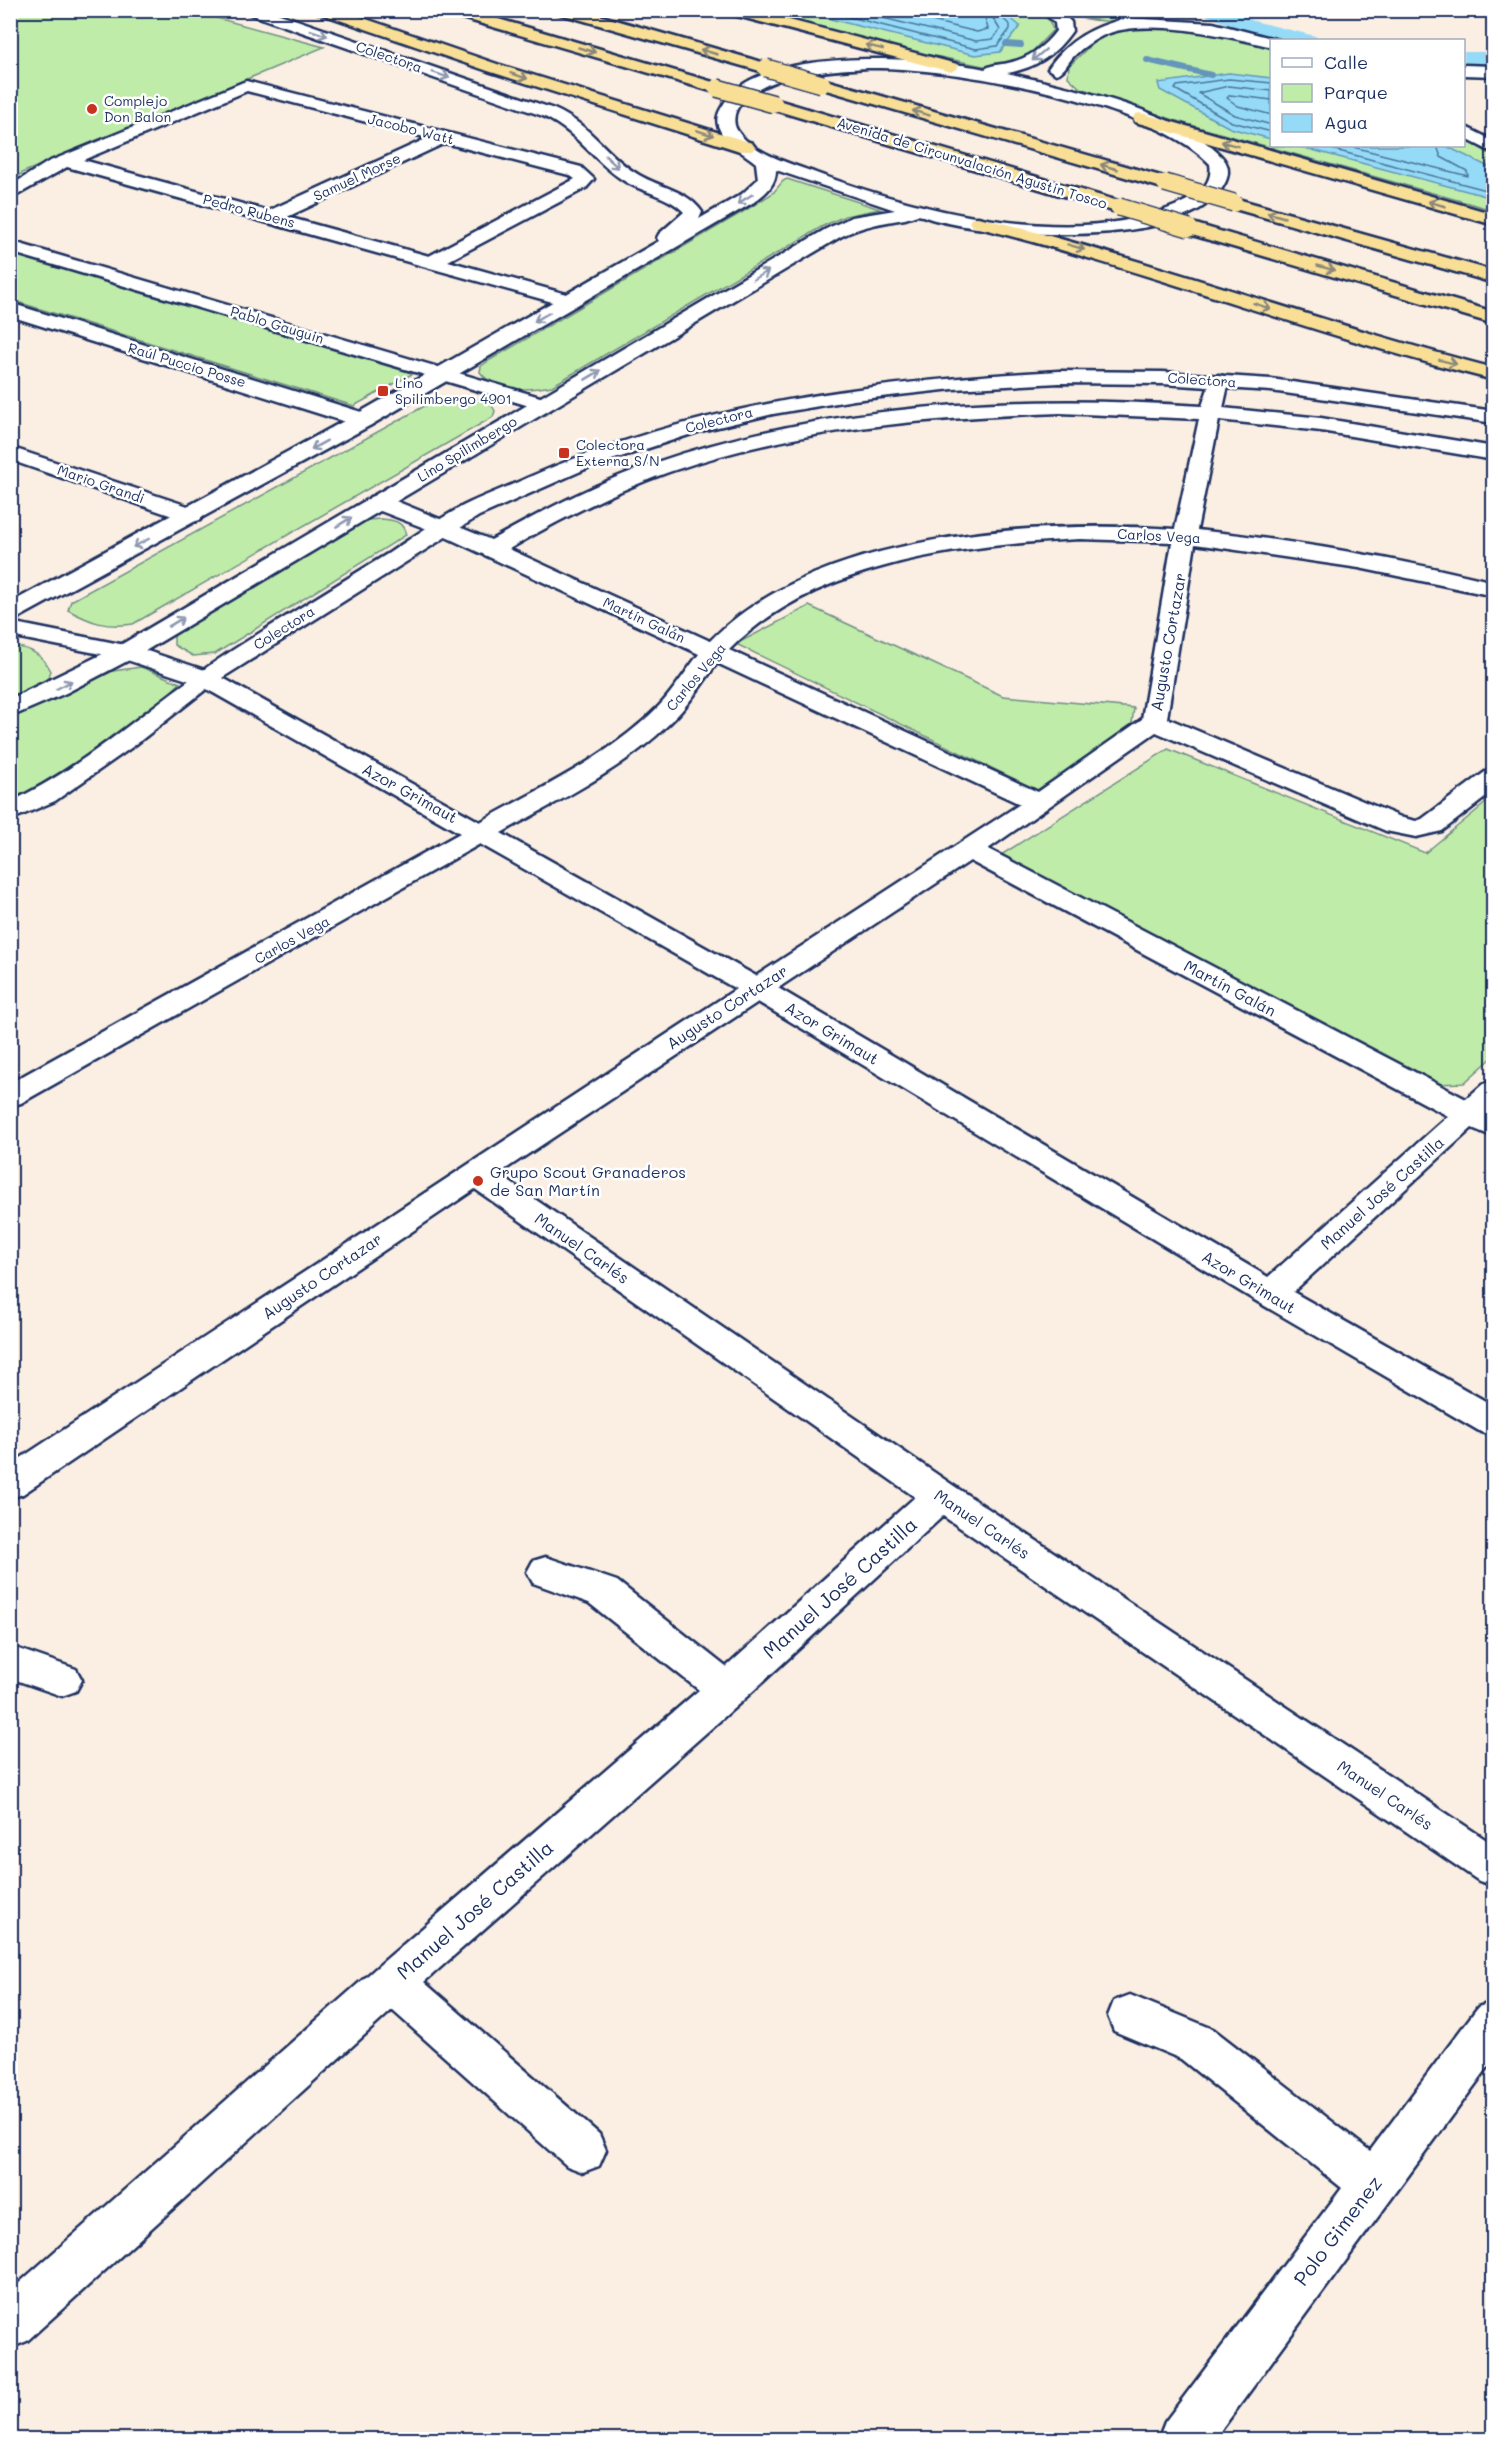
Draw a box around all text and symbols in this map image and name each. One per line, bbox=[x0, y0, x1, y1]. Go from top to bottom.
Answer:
one-way arrow bbox=[309, 29, 328, 40]
street label: Colectora bbox=[353, 36, 425, 77]
legend bbox=[1270, 39, 1465, 147]
one-way arrow bbox=[865, 40, 884, 52]
one-way arrow bbox=[578, 44, 597, 56]
one-way arrow bbox=[700, 46, 719, 58]
one-way arrow bbox=[1031, 49, 1047, 62]
text: Calle bbox=[1324, 50, 1368, 74]
one-way arrow bbox=[431, 71, 450, 82]
one-way arrow bbox=[509, 71, 528, 82]
text: Parque bbox=[1324, 80, 1388, 104]
place label: Complejo Don Balon bbox=[104, 91, 171, 126]
marker: Complejo Don Balon bbox=[85, 102, 99, 116]
one-way arrow bbox=[912, 107, 931, 118]
street label: Jacobo Watt bbox=[366, 109, 456, 148]
text: Agua bbox=[1324, 110, 1368, 134]
street label: Avenida de Circunvalación Agustín Tosco bbox=[835, 112, 1109, 213]
one-way arrow bbox=[695, 128, 714, 139]
one-way arrow bbox=[1221, 138, 1240, 149]
street label: Samuel Morse bbox=[310, 148, 403, 205]
one-way arrow bbox=[604, 155, 619, 170]
one-way arrow bbox=[1100, 161, 1119, 172]
street label: Pedro Rubens bbox=[201, 189, 297, 232]
one-way arrow bbox=[737, 194, 754, 206]
one-way arrow bbox=[1428, 198, 1447, 209]
one-way arrow bbox=[1267, 209, 1286, 220]
one-way arrow bbox=[1066, 242, 1085, 253]
one-way arrow bbox=[1316, 263, 1335, 274]
one-way arrow bbox=[752, 269, 769, 281]
street label: Pablo Gauguin bbox=[228, 301, 326, 348]
one-way arrow bbox=[1252, 301, 1271, 312]
one-way arrow bbox=[534, 312, 551, 324]
street label: Raúl Puccio Posse bbox=[126, 338, 248, 391]
one-way arrow bbox=[1438, 357, 1457, 369]
one-way arrow bbox=[584, 368, 601, 380]
street label: Colectora bbox=[1167, 368, 1237, 391]
place label: Lino Spilimbergo 4901 bbox=[395, 373, 512, 408]
marker: Lino Spilimbergo 4901 bbox=[376, 384, 390, 398]
street label: Colectora bbox=[683, 402, 755, 437]
street label: Lino Spilimbergo bbox=[413, 411, 520, 486]
place label: Colectora Externa S/N bbox=[576, 435, 660, 470]
one-way arrow bbox=[311, 439, 328, 451]
marker: Colectora Externa S/N bbox=[557, 446, 571, 460]
street label: Mario Grandi bbox=[55, 460, 147, 507]
one-way arrow bbox=[335, 516, 352, 528]
street label: Carlos Vega bbox=[1117, 524, 1201, 547]
one-way arrow bbox=[132, 538, 150, 549]
street label: Augusto Cortazar bbox=[1145, 571, 1190, 713]
street label: Martín Galán bbox=[600, 592, 688, 647]
street label: Colectora bbox=[249, 601, 318, 654]
one-way arrow bbox=[167, 615, 184, 627]
street label: Carlos Vega bbox=[662, 639, 730, 715]
one-way arrow bbox=[54, 679, 72, 690]
street label: Azor Grimaut bbox=[359, 758, 462, 827]
street label: Carlos Vega bbox=[251, 911, 333, 968]
street label: Martín Galán bbox=[1181, 954, 1280, 1021]
street label: Augusto Cortazar bbox=[662, 960, 791, 1054]
street label: Azor Grimaut bbox=[781, 996, 883, 1069]
street label: Manuel José Castilla bbox=[1315, 1131, 1448, 1254]
place label: Grupo Scout Granaderos de San Martín bbox=[490, 1161, 686, 1200]
marker: Grupo Scout Granaderos de San Martín bbox=[471, 1174, 485, 1188]
street label: Manuel Carlés bbox=[531, 1207, 634, 1288]
street label: Augusto Cortazar bbox=[258, 1228, 386, 1323]
street label: Azor Grimaut bbox=[1198, 1245, 1300, 1318]
street label: Manuel Carlés bbox=[930, 1484, 1034, 1563]
street label: Manuel José Castilla bbox=[757, 1511, 922, 1664]
street label: Manuel Carlés bbox=[1333, 1755, 1437, 1834]
street label: Manuel José Castilla bbox=[391, 1834, 558, 1984]
street label: Polo Gimenez bbox=[1287, 2170, 1387, 2291]

